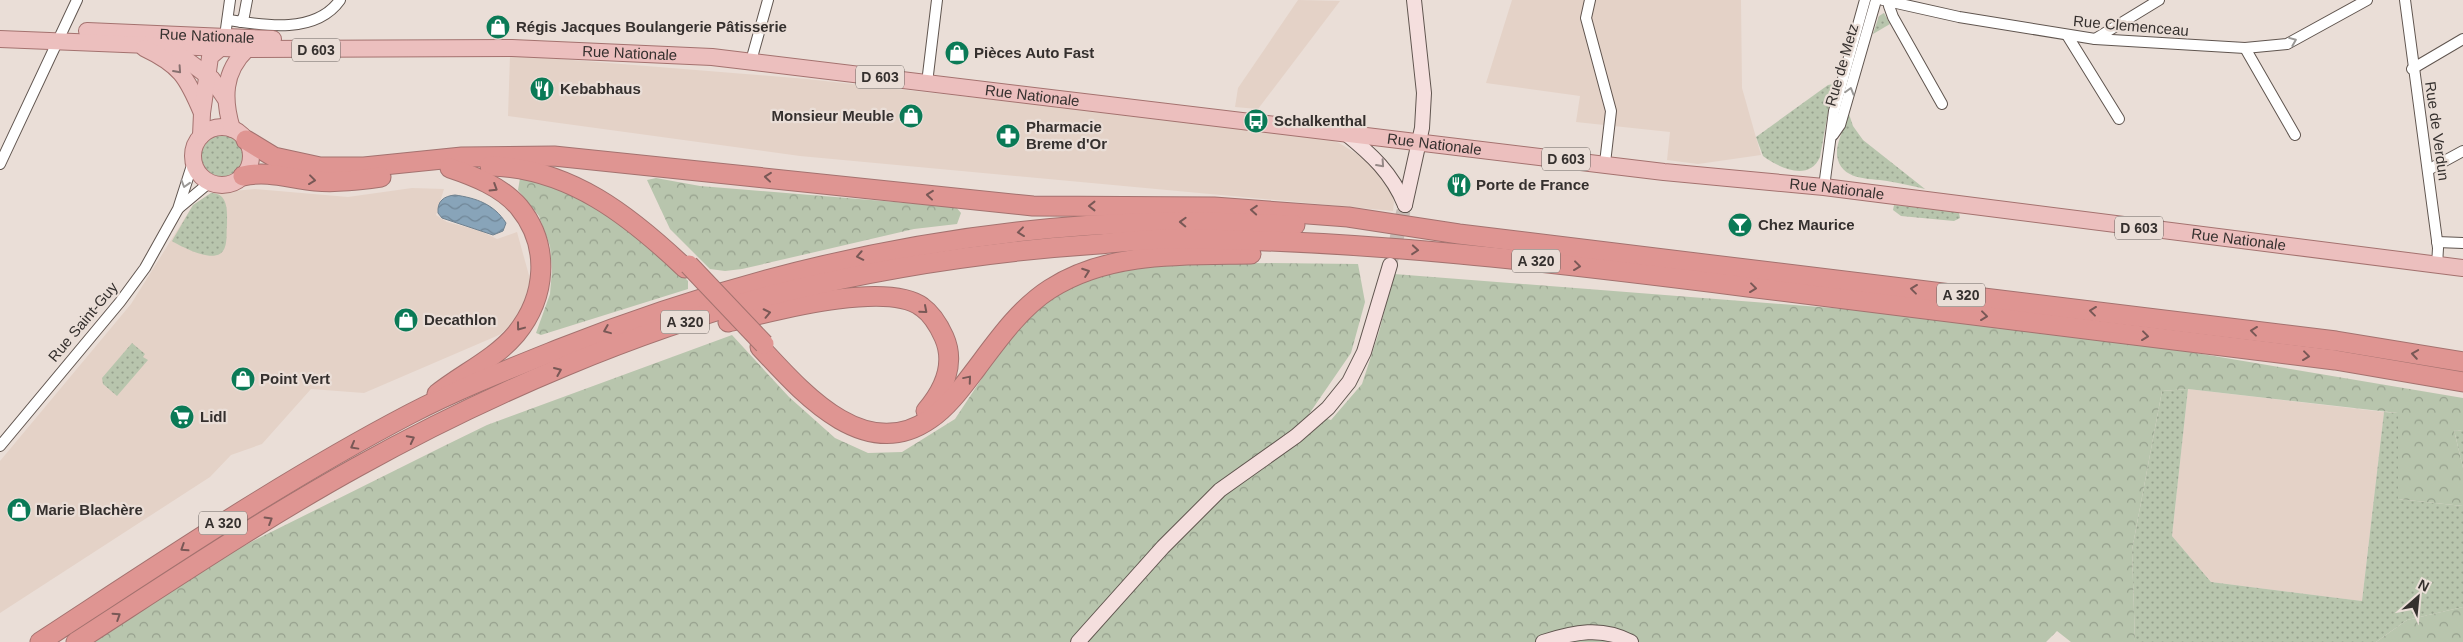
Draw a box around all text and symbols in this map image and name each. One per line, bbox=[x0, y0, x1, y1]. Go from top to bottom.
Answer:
street label: Rue Clemenceau bbox=[2073, 12, 2190, 39]
shop icon: Régis Jacques Boulangerie Pâtisserie bbox=[485, 14, 511, 40]
place label: Régis Jacques Boulangerie Pâtisserie bbox=[516, 18, 787, 35]
street label: Rue de Metz bbox=[1822, 22, 1861, 108]
street label: Rue Nationale bbox=[159, 25, 255, 46]
one-way arrow bbox=[2288, 37, 2297, 47]
road number: D 603 bbox=[292, 38, 340, 62]
shop icon: Pièces Auto Fast bbox=[944, 40, 970, 66]
street label: Rue Nationale bbox=[582, 42, 678, 63]
place label: Pièces Auto Fast bbox=[974, 44, 1094, 61]
one-way arrow bbox=[173, 64, 182, 73]
road number: D 603 bbox=[856, 66, 904, 88]
restaurant icon: Kebabhaus bbox=[529, 76, 555, 102]
place label: Kebabhaus bbox=[560, 80, 641, 97]
street label: Rue de Verdun bbox=[2422, 80, 2453, 182]
street label: Rue Nationale bbox=[984, 81, 1081, 109]
one-way arrow bbox=[1844, 87, 1855, 95]
shop icon: Monsieur Meuble bbox=[898, 103, 924, 129]
place label: Monsieur Meuble bbox=[771, 107, 894, 124]
bus stop icon: Schalkenthal bbox=[1243, 108, 1269, 134]
place label: Schalkenthal bbox=[1274, 112, 1367, 129]
place label: Pharmacie Breme d'Or bbox=[1026, 118, 1107, 152]
pharmacy icon: Pharmacie Breme d'Or bbox=[995, 123, 1021, 149]
street label: Rue Nationale bbox=[1386, 130, 1483, 158]
road number: D 603 bbox=[1542, 148, 1590, 170]
one-way arrow bbox=[1375, 159, 1384, 168]
one-way arrow bbox=[764, 172, 772, 183]
restaurant icon: Porte de France bbox=[1446, 172, 1472, 198]
one-way arrow bbox=[308, 174, 316, 185]
street label: Rue Nationale bbox=[1789, 175, 1885, 203]
place label: Porte de France bbox=[1476, 176, 1589, 193]
one-way arrow bbox=[181, 179, 191, 187]
one-way arrow bbox=[489, 181, 498, 191]
one-way arrow bbox=[926, 190, 934, 201]
one-way arrow bbox=[1088, 201, 1096, 212]
one-way arrow bbox=[1250, 205, 1258, 216]
bar icon: Chez Maurice bbox=[1727, 212, 1753, 238]
place label: Chez Maurice bbox=[1758, 216, 1855, 233]
one-way arrow bbox=[1179, 217, 1186, 227]
road number: D 603 bbox=[2115, 217, 2163, 240]
street label: Rue Nationale bbox=[2190, 225, 2287, 253]
one-way arrow bbox=[1017, 226, 1025, 237]
one-way arrow bbox=[1411, 245, 1419, 256]
road number: A 320 bbox=[1512, 250, 1560, 272]
one-way arrow bbox=[856, 251, 865, 261]
one-way arrow bbox=[1573, 260, 1581, 271]
one-way arrow bbox=[1081, 268, 1089, 278]
street label: Rue Saint-Guy bbox=[44, 278, 121, 365]
one-way arrow bbox=[1749, 282, 1757, 293]
one-way arrow bbox=[1910, 284, 1918, 295]
road number: A 320 bbox=[1937, 284, 1985, 306]
one-way arrow bbox=[918, 305, 927, 314]
shop icon: Decathlon bbox=[393, 307, 419, 333]
one-way arrow bbox=[2089, 307, 2097, 317]
one-way arrow bbox=[762, 308, 771, 319]
one-way arrow bbox=[1980, 310, 1988, 321]
place label: Decathlon bbox=[424, 311, 497, 328]
road number: A 320 bbox=[661, 311, 709, 334]
one-way arrow bbox=[518, 321, 526, 330]
one-way arrow bbox=[603, 323, 612, 334]
one-way arrow bbox=[2250, 326, 2258, 337]
one-way arrow bbox=[2141, 330, 2149, 341]
one-way arrow bbox=[2411, 349, 2419, 359]
one-way arrow bbox=[2302, 351, 2311, 361]
shop icon: Point Vert bbox=[230, 366, 256, 392]
one-way arrow bbox=[553, 366, 562, 377]
place label: Point Vert bbox=[260, 370, 330, 387]
one-way arrow bbox=[962, 376, 971, 385]
supermarket icon: Lidl bbox=[169, 404, 195, 430]
place label: Lidl bbox=[200, 408, 227, 425]
one-way arrow bbox=[405, 435, 414, 445]
one-way arrow bbox=[350, 440, 359, 450]
shop icon: Marie Blachère bbox=[6, 497, 32, 523]
place label: Marie Blachère bbox=[36, 501, 143, 518]
road number: A 320 bbox=[199, 512, 247, 534]
one-way arrow bbox=[264, 516, 273, 526]
one-way arrow bbox=[181, 542, 190, 551]
north arrow bbox=[2393, 572, 2443, 622]
text: N bbox=[2416, 576, 2432, 595]
one-way arrow bbox=[112, 612, 121, 622]

